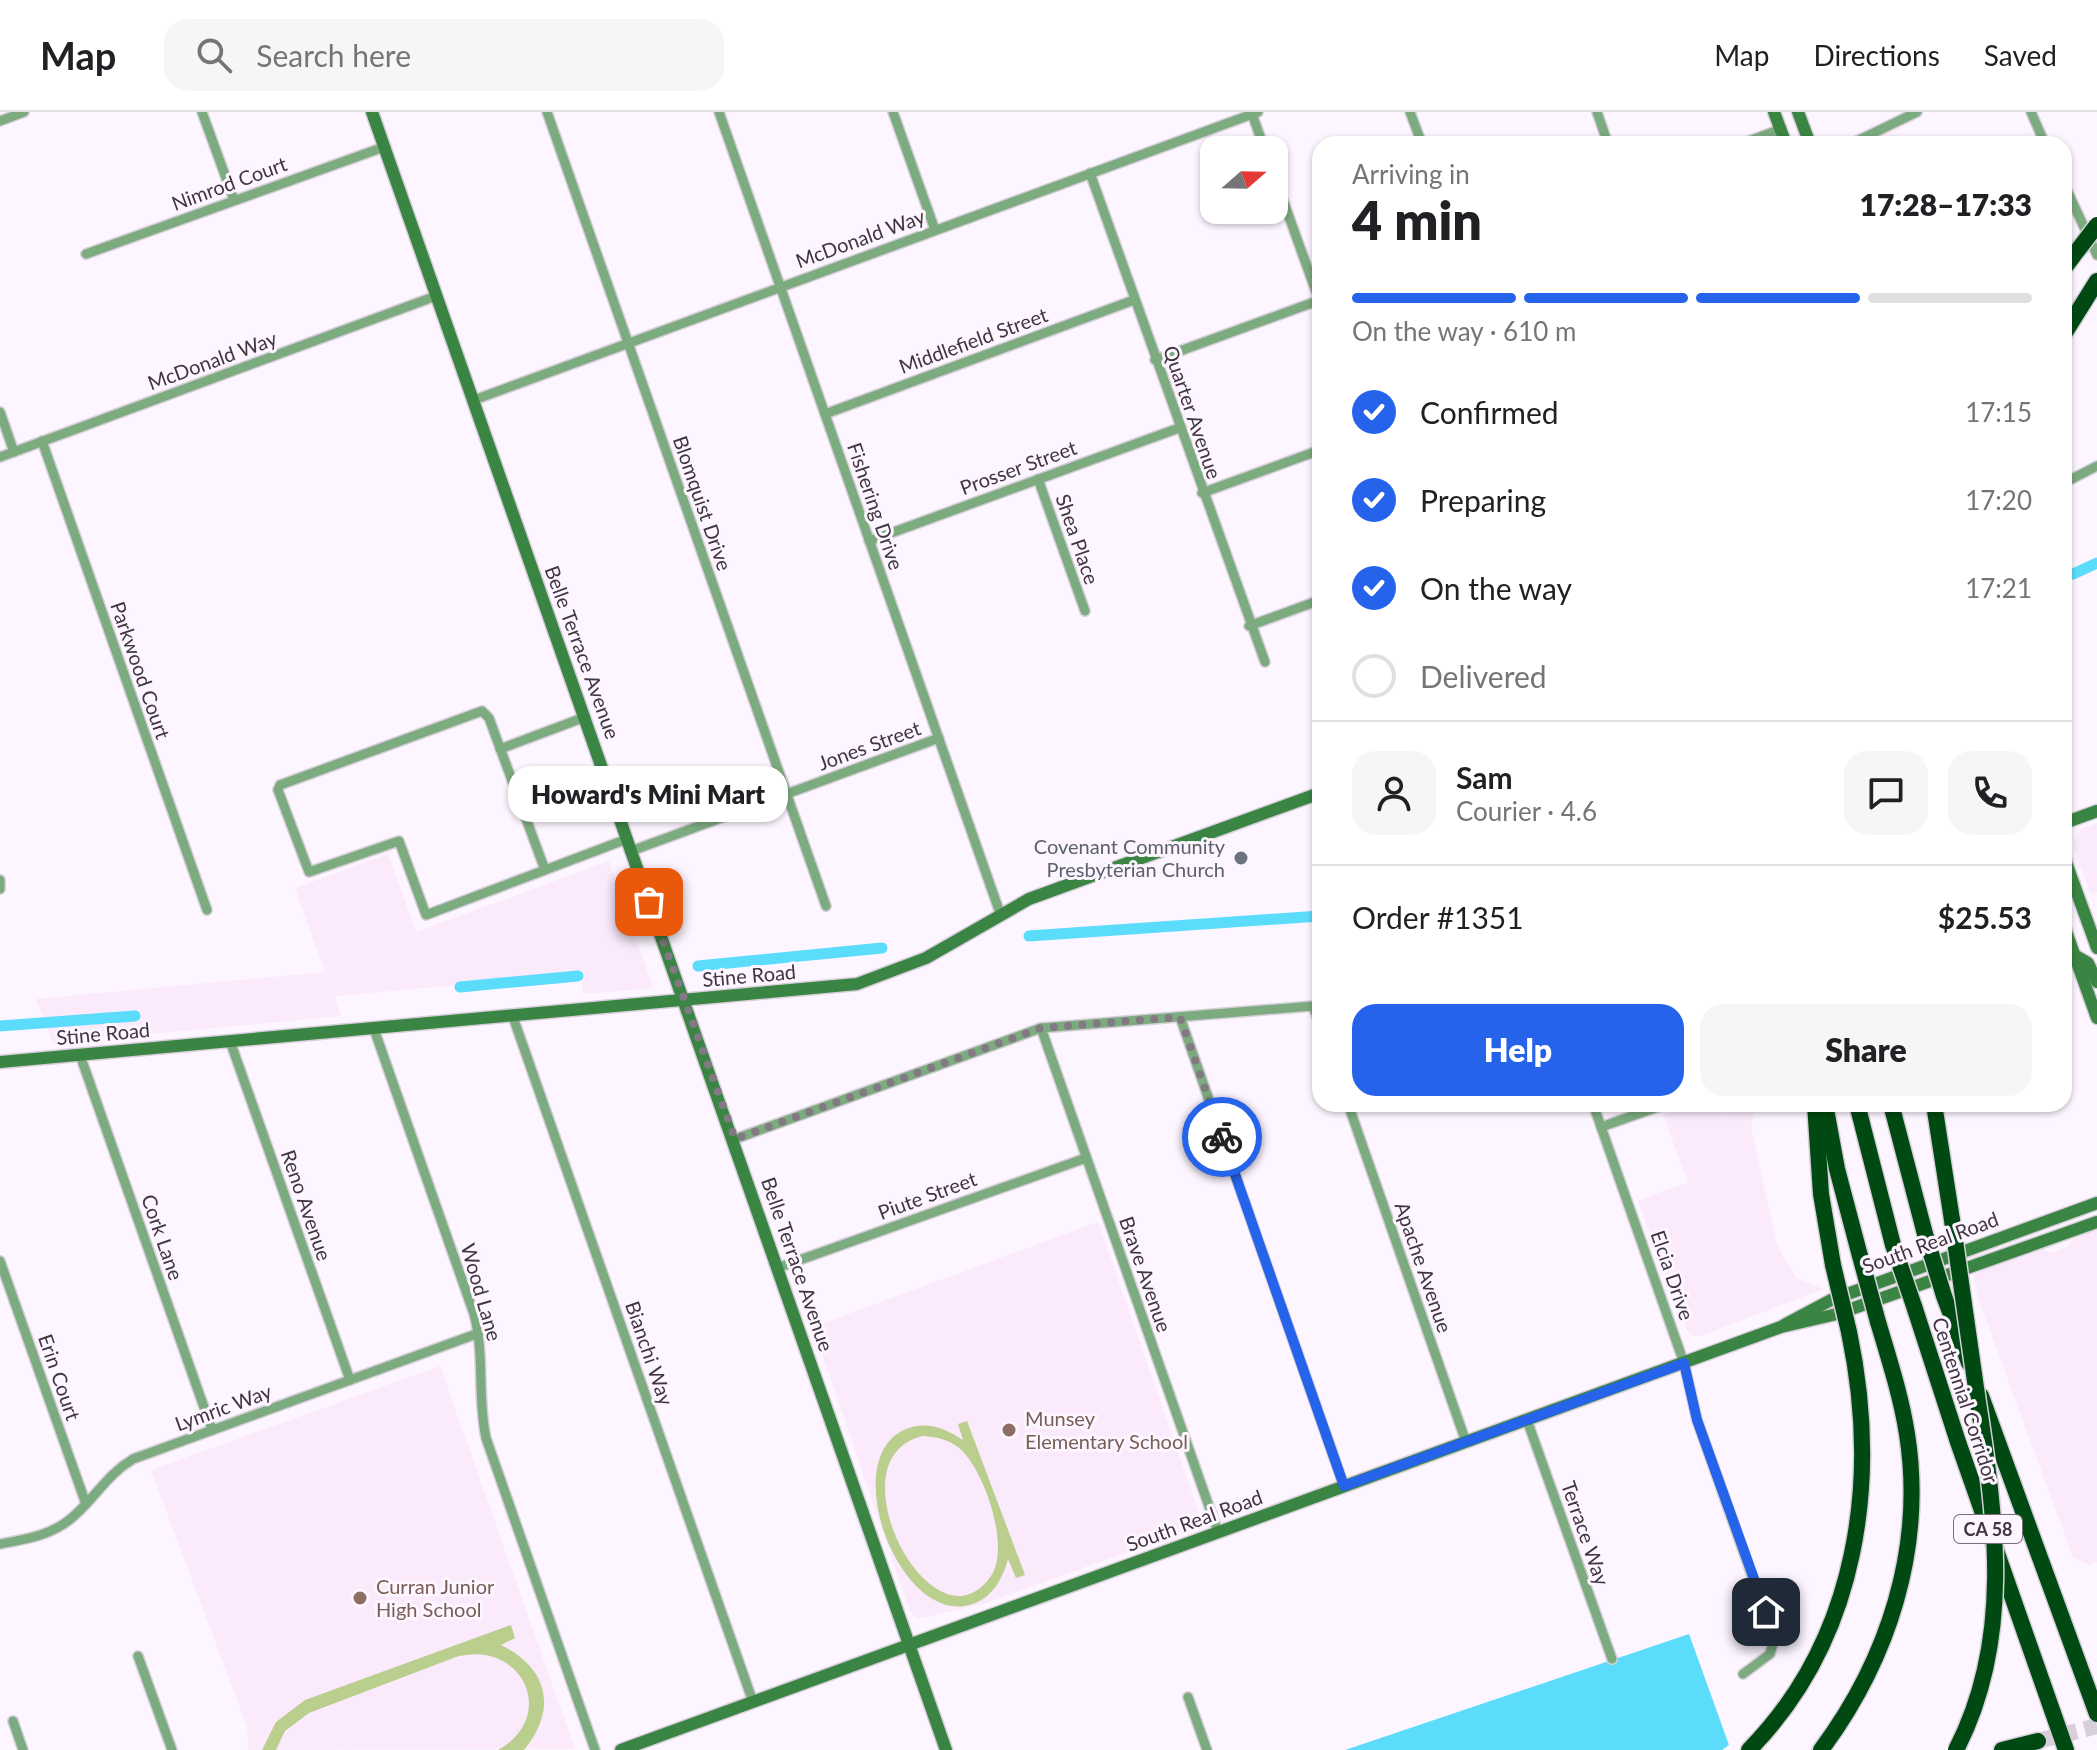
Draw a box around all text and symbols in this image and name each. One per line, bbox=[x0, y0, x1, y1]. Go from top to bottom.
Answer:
search box bbox=[164, 19, 724, 91]
text: Map bbox=[40, 32, 116, 78]
icon: search bbox=[192, 33, 236, 77]
text: Search here bbox=[256, 37, 411, 73]
text: Map bbox=[1714, 38, 1769, 72]
text: Directions bbox=[1813, 38, 1940, 72]
text: Saved bbox=[1984, 38, 2057, 72]
north arrow bbox=[1200, 136, 1288, 224]
map controls bbox=[1200, 136, 1288, 224]
street label: Nimrod Court bbox=[168, 151, 290, 215]
text: Arriving in bbox=[1352, 158, 1470, 190]
text: 17:28–17:33 bbox=[1859, 186, 2032, 222]
text: 4 min bbox=[1352, 189, 1482, 251]
street label: McDonald Way bbox=[792, 203, 928, 272]
street label: Middlefield Street bbox=[895, 302, 1051, 378]
text: On the way · 610 m bbox=[1352, 315, 1576, 347]
street label: McDonald Way bbox=[144, 325, 280, 394]
street label: Quarter Avenue bbox=[1159, 342, 1227, 482]
icon: check bbox=[1352, 390, 1396, 434]
text: Confirmed bbox=[1420, 394, 1559, 430]
text: 17:15 bbox=[1965, 396, 2032, 428]
street label: Blomquist Drive bbox=[669, 432, 737, 574]
street label: Prosser Street bbox=[956, 435, 1080, 499]
street label: Fishering Drive bbox=[843, 439, 909, 573]
icon: check bbox=[1352, 478, 1396, 522]
text: Preparing bbox=[1420, 482, 1546, 518]
text: 17:20 bbox=[1965, 484, 2032, 516]
street label: Shea Place bbox=[1051, 491, 1105, 587]
street label: Belle Terrace Avenue bbox=[540, 562, 626, 742]
icon: check bbox=[1352, 566, 1396, 610]
text: On the way bbox=[1420, 570, 1572, 606]
text: 17:21 bbox=[1965, 572, 2032, 604]
street label: Parkwood Court bbox=[106, 598, 176, 742]
text: Delivered bbox=[1420, 658, 1547, 694]
street label: Jones Street bbox=[814, 715, 924, 775]
button: person bbox=[1352, 751, 1436, 835]
button: chat bbox=[1844, 751, 1928, 835]
button: phone bbox=[1948, 751, 2032, 835]
text: Sam bbox=[1456, 759, 1513, 795]
callout: Howard's Mini Mart bbox=[509, 766, 789, 822]
text: Howard's Mini Mart bbox=[531, 778, 765, 810]
text: Courier · 4.6 bbox=[1456, 795, 1597, 827]
place label: Covenant Community Presbyterian Church bbox=[1034, 834, 1226, 881]
marker: Covenant Community Presbyterian Church bbox=[1232, 849, 1250, 867]
pin bbox=[615, 868, 683, 936]
icon: bag bbox=[627, 880, 671, 924]
text: Order #1351 bbox=[1352, 899, 1524, 935]
text: $25.53 bbox=[1938, 899, 2032, 935]
street label: Stine Road bbox=[701, 959, 797, 991]
button: Help bbox=[1352, 1004, 1684, 1096]
button: Share bbox=[1700, 1004, 2032, 1096]
street label: Stine Road bbox=[55, 1017, 151, 1049]
courier bbox=[1182, 1097, 1262, 1177]
icon: bike bbox=[1200, 1115, 1244, 1159]
street label: Reno Avenue bbox=[277, 1146, 337, 1264]
street label: Piute Street bbox=[874, 1166, 980, 1224]
street label: Belle Terrace Avenue bbox=[757, 1174, 839, 1354]
street label: Cork Lane bbox=[137, 1191, 189, 1283]
street label: Apache Avenue bbox=[1390, 1199, 1458, 1335]
street label: South Real Road bbox=[1859, 1206, 2001, 1278]
street label: Brave Avenue bbox=[1115, 1213, 1177, 1335]
street label: Elcia Drive bbox=[1646, 1227, 1700, 1323]
street label: Wood Lane bbox=[457, 1240, 507, 1344]
street label: Bianchi Way bbox=[621, 1298, 679, 1409]
street label: Centennial Corridor bbox=[1928, 1314, 2004, 1487]
street label: Erin Court bbox=[34, 1331, 86, 1423]
street label: Lymric Way bbox=[171, 1378, 275, 1436]
place label: Munsey Elementary School bbox=[1025, 1406, 1188, 1453]
marker: Munsey Elementary School bbox=[1000, 1421, 1018, 1439]
street label: Terrace Way bbox=[1557, 1478, 1615, 1589]
street label: South Real Road bbox=[1123, 1484, 1265, 1556]
road number: CA 58 bbox=[1954, 1515, 2022, 1543]
place label: Curran Junior High School bbox=[376, 1574, 495, 1621]
pin bbox=[1732, 1578, 1800, 1646]
marker: Curran Junior High School bbox=[351, 1589, 369, 1607]
icon: home bbox=[1744, 1590, 1788, 1634]

